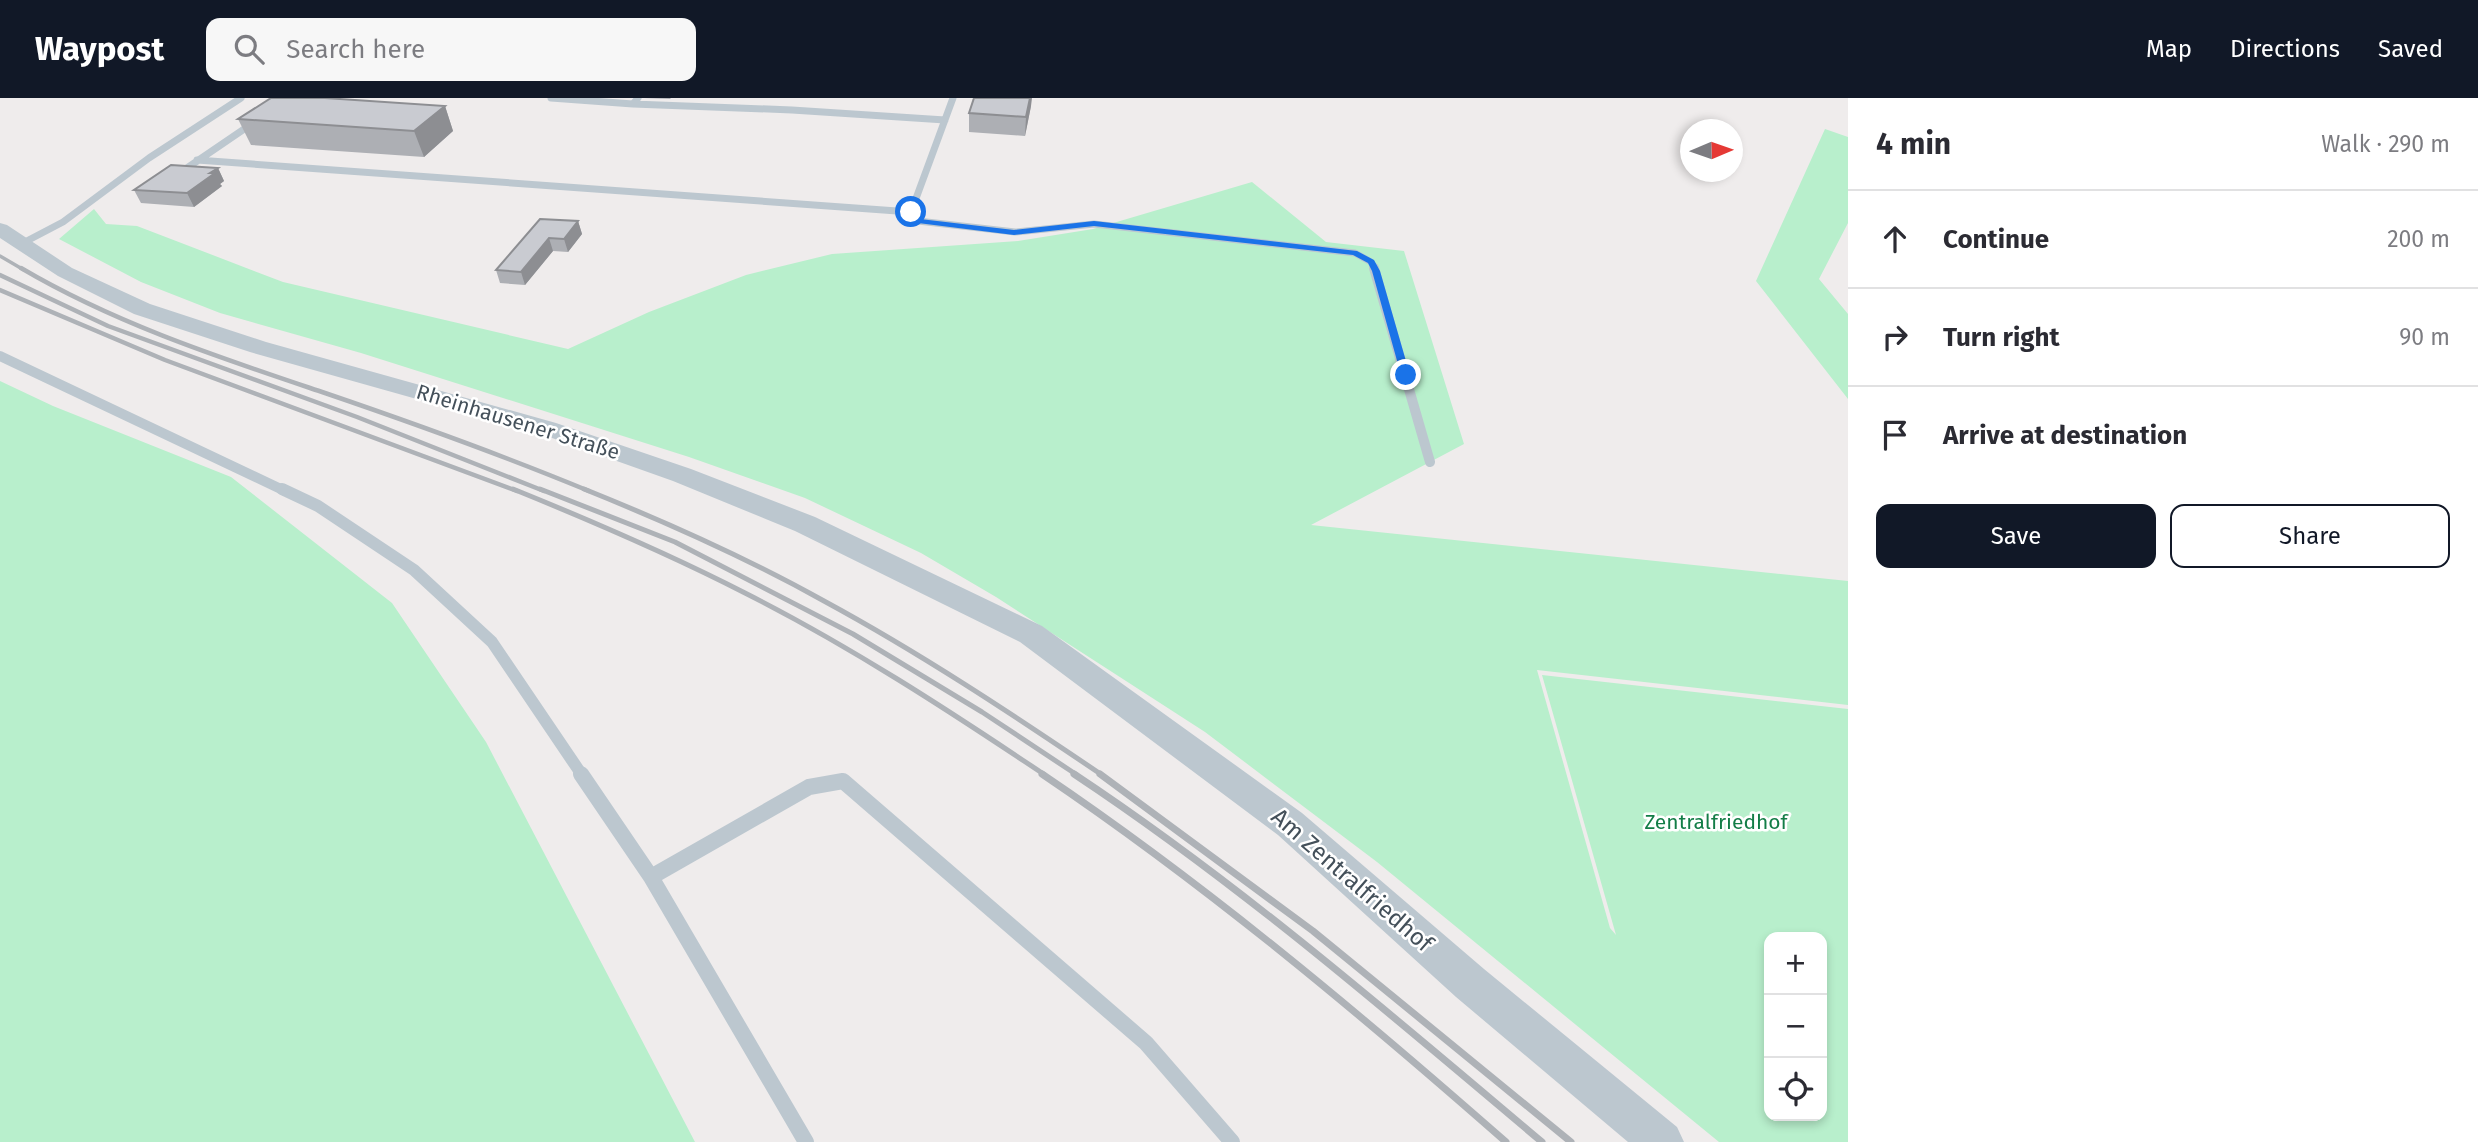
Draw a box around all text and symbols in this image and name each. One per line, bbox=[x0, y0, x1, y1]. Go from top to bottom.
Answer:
search box bbox=[206, 18, 696, 81]
text: Waypost bbox=[35, 29, 164, 69]
icon: search bbox=[230, 30, 268, 68]
text: Search here bbox=[286, 34, 425, 65]
text: Map bbox=[2146, 35, 2192, 63]
text: Directions bbox=[2230, 35, 2340, 63]
text: Saved bbox=[2378, 35, 2443, 63]
north arrow bbox=[1680, 119, 1743, 182]
text: 4 min bbox=[1876, 126, 1951, 162]
text: Walk · 290 m bbox=[2321, 130, 2450, 158]
route start bbox=[895, 196, 926, 227]
icon: ahead bbox=[1876, 220, 1914, 258]
text: Continue bbox=[1943, 224, 2049, 255]
text: 200 m bbox=[2387, 225, 2450, 253]
icon: right bbox=[1876, 318, 1914, 356]
text: Turn right bbox=[1943, 322, 2060, 353]
text: 90 m bbox=[2399, 323, 2450, 351]
route end bbox=[1390, 359, 1421, 390]
street label: Rheinhausener Straße bbox=[413, 379, 623, 465]
icon: arrive bbox=[1876, 416, 1914, 454]
text: Arrive at destination bbox=[1943, 420, 2187, 451]
button: Save bbox=[1876, 504, 2156, 568]
button: Share bbox=[2170, 504, 2450, 568]
street label: Am Zentralfriedhof bbox=[1266, 802, 1440, 959]
park label: Zentralfriedhof bbox=[1644, 809, 1790, 835]
map controls bbox=[1764, 932, 1827, 1121]
button: + bbox=[1764, 932, 1827, 995]
button: − bbox=[1764, 995, 1827, 1058]
button: locate bbox=[1764, 1058, 1827, 1121]

